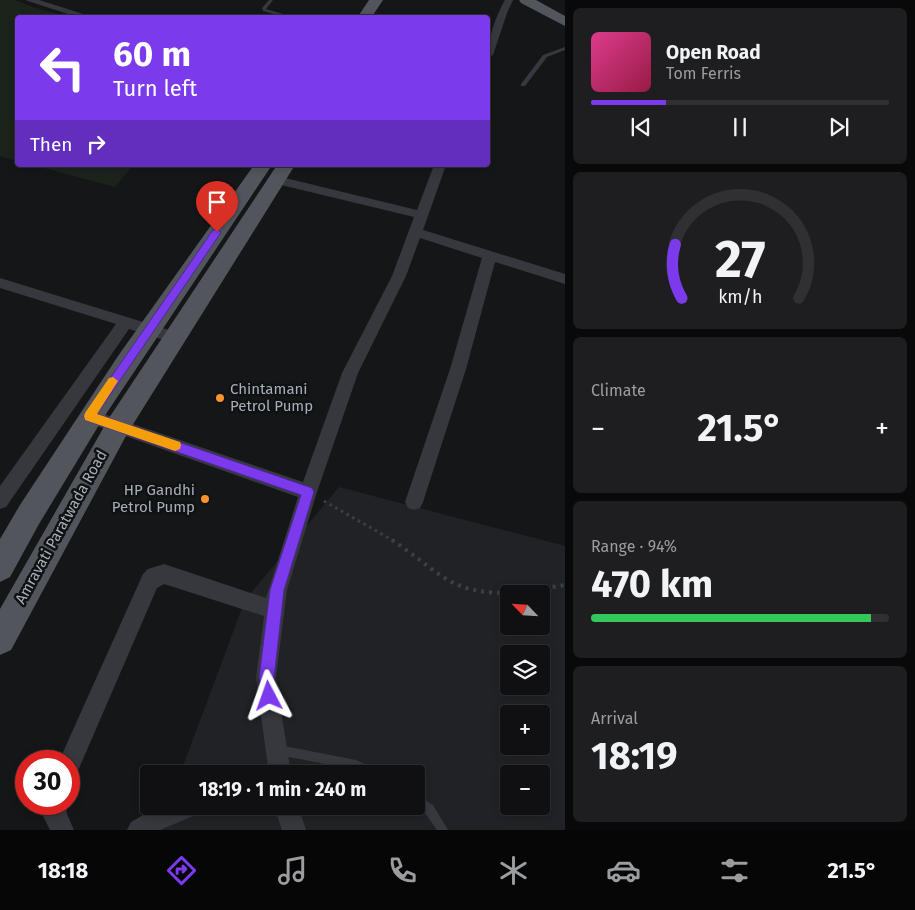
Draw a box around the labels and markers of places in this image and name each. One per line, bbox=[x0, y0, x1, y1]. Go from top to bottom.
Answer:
pin bbox=[196, 181, 238, 232]
place label: Chintamani Petrol Pump bbox=[230, 380, 313, 415]
marker: Chintamani Petrol Pump bbox=[214, 392, 226, 404]
place label: HP Gandhi Petrol Pump bbox=[112, 481, 195, 516]
marker: HP Gandhi Petrol Pump bbox=[199, 493, 211, 505]

